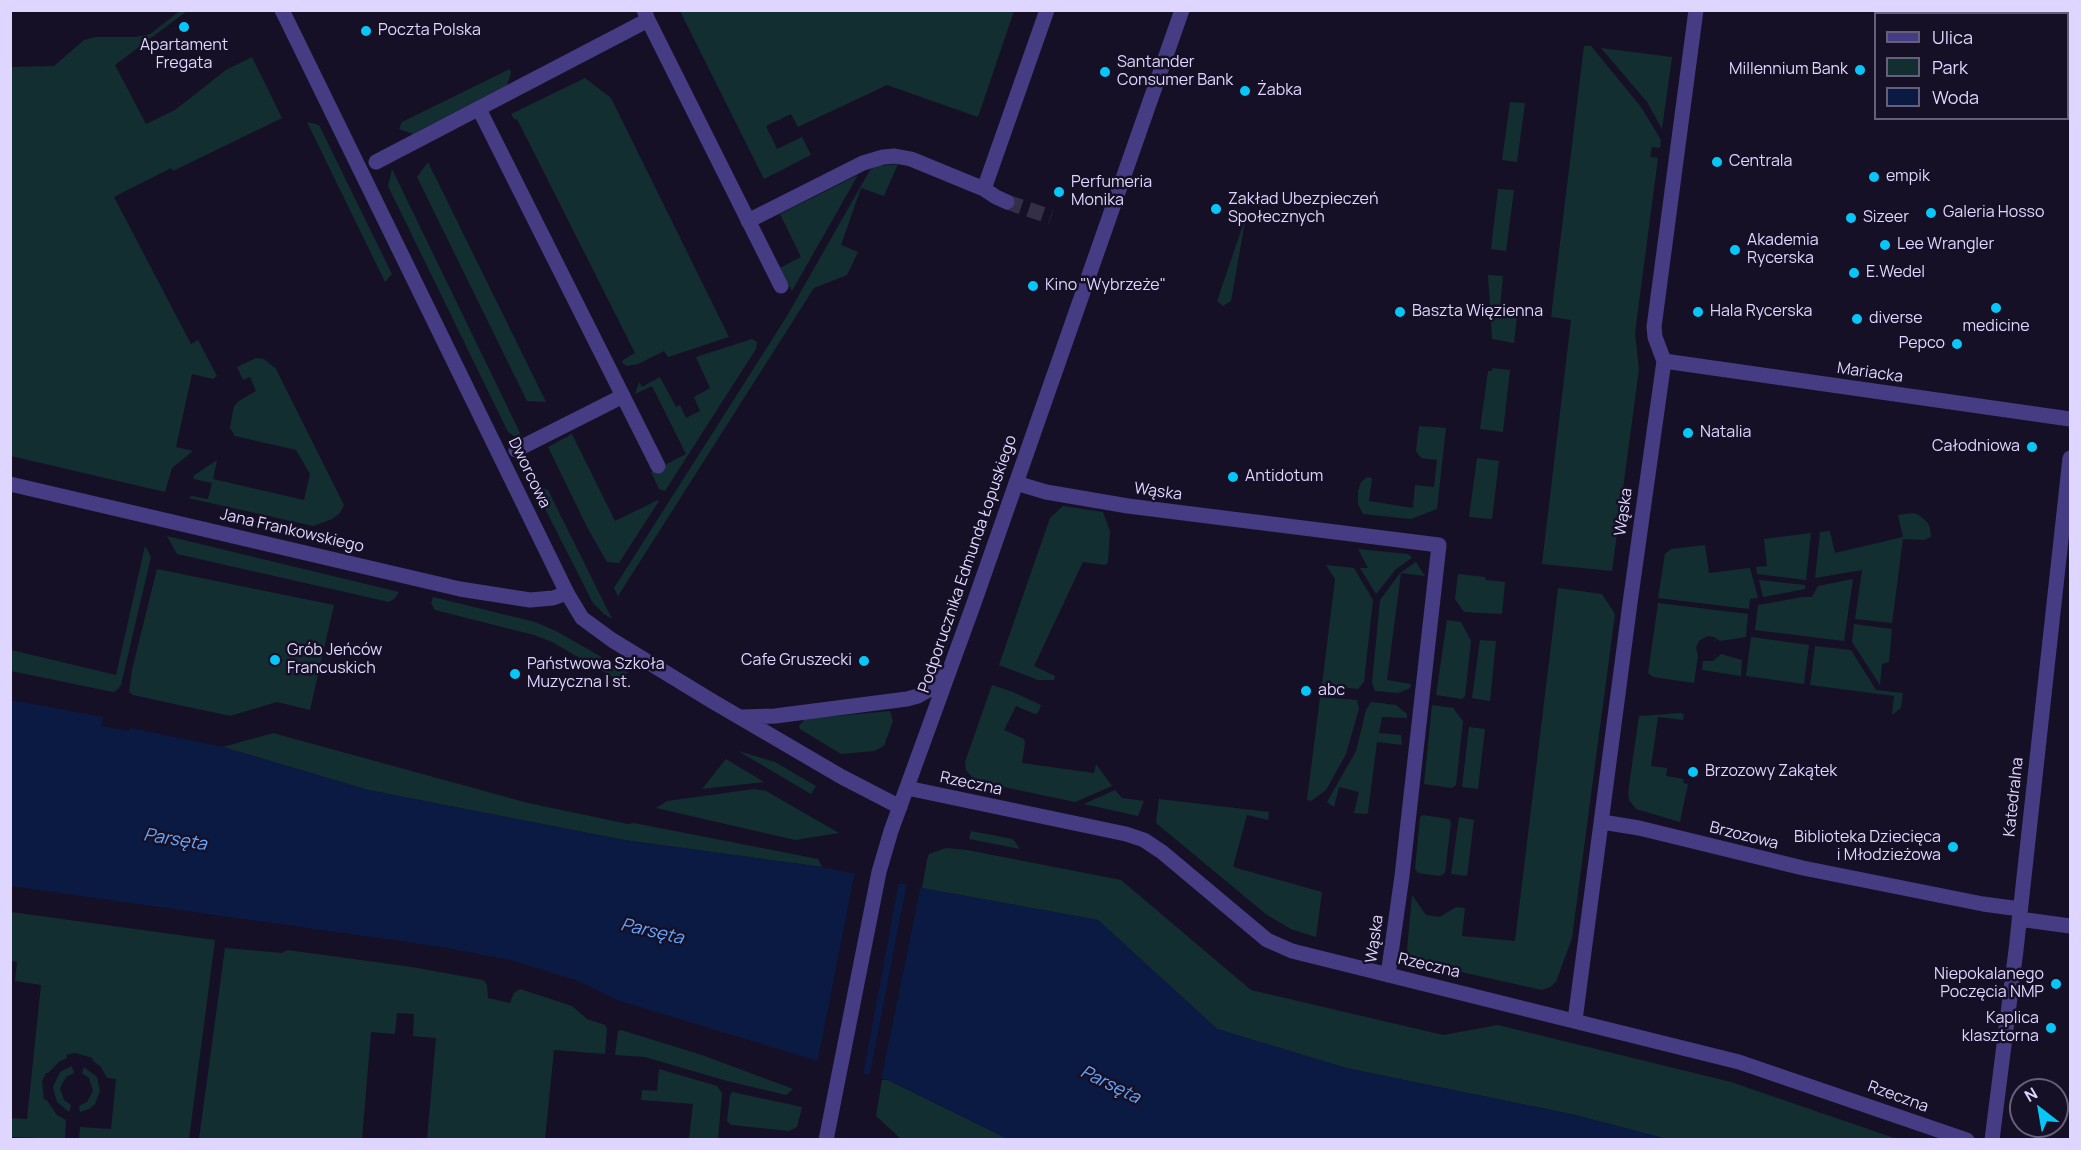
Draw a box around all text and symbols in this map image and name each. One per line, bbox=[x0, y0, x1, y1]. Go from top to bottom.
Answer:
legend bbox=[1874, 12, 2069, 120]
marker: Apartament Fregata bbox=[177, 20, 191, 34]
place label: Poczta Polska bbox=[378, 21, 481, 41]
marker: Poczta Polska bbox=[359, 24, 373, 38]
text: Ulica bbox=[1932, 25, 1973, 49]
place label: Apartament Fregata bbox=[140, 36, 228, 74]
place label: Santander Consumer Bank bbox=[1117, 53, 1233, 91]
text: Park bbox=[1932, 55, 1968, 79]
place label: Millennium Bank bbox=[1729, 60, 1848, 80]
marker: Millennium Bank bbox=[1853, 63, 1867, 77]
marker: Santander Consumer Bank bbox=[1098, 65, 1112, 79]
place label: Żabka bbox=[1257, 81, 1302, 101]
marker: Żabka bbox=[1238, 84, 1252, 98]
text: Woda bbox=[1932, 85, 1979, 109]
place label: Centrala bbox=[1729, 152, 1792, 172]
marker: Centrala bbox=[1710, 155, 1724, 169]
place label: empik bbox=[1886, 167, 1930, 187]
marker: empik bbox=[1867, 170, 1881, 184]
place label: Perfumeria Monika bbox=[1071, 173, 1152, 211]
marker: Perfumeria Monika bbox=[1052, 185, 1066, 199]
place label: Zakład Ubezpieczeń Społecznych bbox=[1228, 190, 1378, 228]
marker: Zakład Ubezpieczeń Społecznych bbox=[1209, 202, 1223, 216]
place label: Galeria Hosso bbox=[1943, 203, 2044, 223]
marker: Galeria Hosso bbox=[1924, 206, 1938, 220]
place label: Sizeer bbox=[1863, 208, 1909, 228]
marker: Sizeer bbox=[1844, 211, 1858, 225]
place label: Akademia Rycerska bbox=[1747, 231, 1819, 269]
place label: Lee Wrangler bbox=[1897, 235, 1994, 255]
marker: Lee Wrangler bbox=[1878, 238, 1892, 252]
marker: Akademia Rycerska bbox=[1728, 243, 1742, 257]
place label: E.Wedel bbox=[1866, 263, 1925, 283]
marker: E.Wedel bbox=[1847, 266, 1861, 280]
place label: Kino "Wybrzeże" bbox=[1045, 276, 1166, 296]
marker: Kino "Wybrzeże" bbox=[1026, 279, 1040, 293]
marker: medicine bbox=[1989, 301, 2003, 315]
place label: Baszta Więzienna bbox=[1412, 302, 1543, 322]
place label: Hala Rycerska bbox=[1710, 302, 1813, 322]
marker: Baszta Więzienna bbox=[1393, 305, 1407, 319]
marker: Hala Rycerska bbox=[1691, 305, 1705, 319]
place label: diverse bbox=[1869, 309, 1923, 329]
marker: diverse bbox=[1850, 312, 1864, 326]
place label: medicine bbox=[1962, 317, 2030, 337]
place label: Pepco bbox=[1899, 334, 1945, 354]
marker: Pepco bbox=[1950, 337, 1964, 351]
street label: Mariacka bbox=[1836, 359, 1904, 387]
place label: Natalia bbox=[1700, 423, 1751, 443]
marker: Natalia bbox=[1681, 426, 1695, 440]
street label: Podporucznika Edmunda Łopuskiego bbox=[915, 433, 1021, 695]
street label: Dworcowa bbox=[504, 435, 554, 511]
place label: Całodniowa bbox=[1932, 437, 2020, 457]
marker: Całodniowa bbox=[2025, 440, 2039, 454]
place label: Antidotum bbox=[1245, 467, 1323, 487]
marker: Antidotum bbox=[1226, 470, 1240, 484]
street label: Wąska bbox=[1133, 479, 1183, 505]
street label: Wąska bbox=[1611, 487, 1637, 537]
street label: Jana Frankowskiego bbox=[218, 505, 366, 557]
place label: Grób Jeńców Francuskich bbox=[287, 641, 382, 679]
place label: Cafe Gruszecki bbox=[741, 651, 852, 671]
marker: Grób Jeńców Francuskich bbox=[268, 653, 282, 667]
marker: Cafe Gruszecki bbox=[857, 654, 871, 668]
place label: Państwowa Szkoła Muzyczna I st. bbox=[527, 655, 665, 693]
marker: Państwowa Szkoła Muzyczna I st. bbox=[508, 667, 522, 681]
place label: abc bbox=[1318, 681, 1345, 701]
marker: abc bbox=[1299, 684, 1313, 698]
street label: Katedralna bbox=[2000, 756, 2028, 838]
place label: Brzozowy Zakątek bbox=[1705, 762, 1837, 782]
marker: Brzozowy Zakątek bbox=[1686, 765, 1700, 779]
street label: Rzeczna bbox=[938, 768, 1004, 800]
street label: Brzozowa bbox=[1708, 818, 1780, 854]
water label: Parsęta bbox=[142, 824, 208, 856]
place label: Biblioteka Dziecięca i Młodzieżowa bbox=[1794, 828, 1941, 866]
marker: Biblioteka Dziecięca i Młodzieżowa bbox=[1946, 840, 1960, 854]
water label: Parsęta bbox=[619, 914, 685, 950]
street label: Wąska bbox=[1362, 914, 1388, 964]
street label: Rzeczna bbox=[1396, 950, 1462, 982]
place label: Niepokalanego Poczęcia NMP bbox=[1934, 965, 2044, 1003]
marker: Niepokalanego Poczęcia NMP bbox=[2049, 977, 2063, 991]
place label: Kaplica klasztorna bbox=[1962, 1009, 2039, 1047]
marker: Kaplica klasztorna bbox=[2044, 1021, 2058, 1035]
water label: Parsęta bbox=[1077, 1061, 1143, 1109]
street label: Rzeczna bbox=[1865, 1077, 1931, 1117]
north arrow bbox=[2009, 1078, 2069, 1138]
text: N bbox=[2020, 1082, 2041, 1107]

